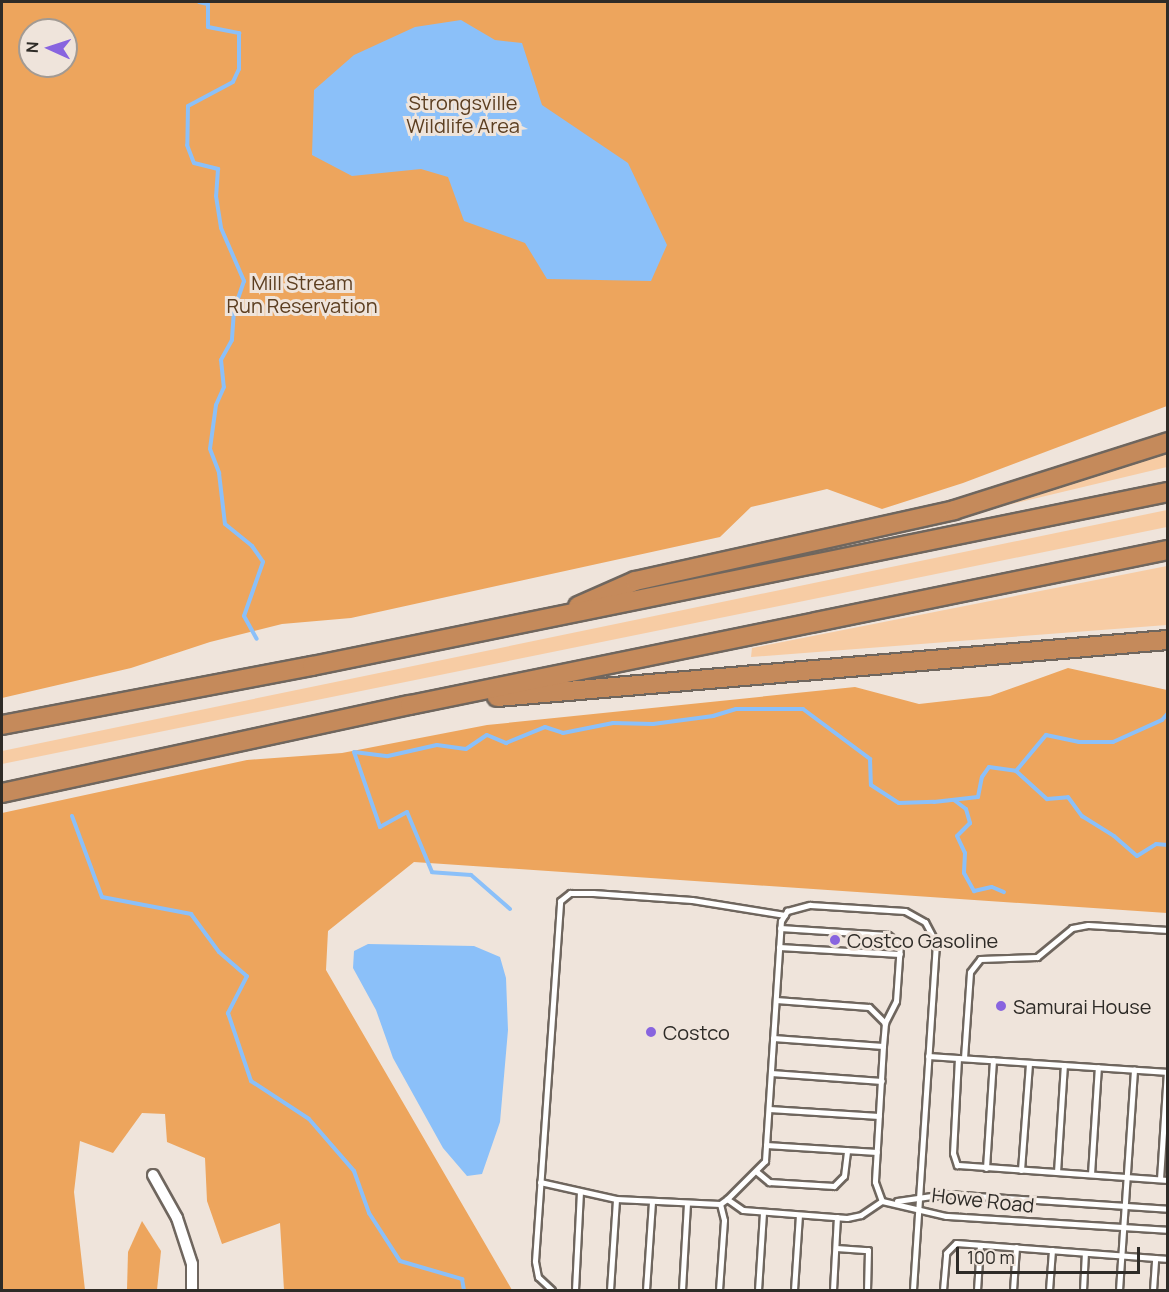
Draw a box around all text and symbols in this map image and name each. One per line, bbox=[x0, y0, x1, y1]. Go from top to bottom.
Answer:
north arrow bbox=[18, 18, 78, 78]
text: N bbox=[21, 41, 43, 53]
park label: Strongsville Wildlife Area bbox=[406, 90, 520, 137]
park label: Mill Stream Run Reservation bbox=[226, 271, 378, 318]
place label: Costco Gasoline bbox=[847, 928, 998, 952]
marker: Costco Gasoline bbox=[828, 933, 842, 947]
place label: Samurai House bbox=[1013, 994, 1151, 1018]
marker: Samurai House bbox=[994, 999, 1008, 1013]
place label: Costco bbox=[663, 1020, 730, 1044]
marker: Costco bbox=[644, 1025, 658, 1039]
street label: Howe Road bbox=[930, 1183, 1036, 1217]
scale bar bbox=[959, 1235, 1144, 1273]
text: 100 m bbox=[967, 1245, 1015, 1269]

